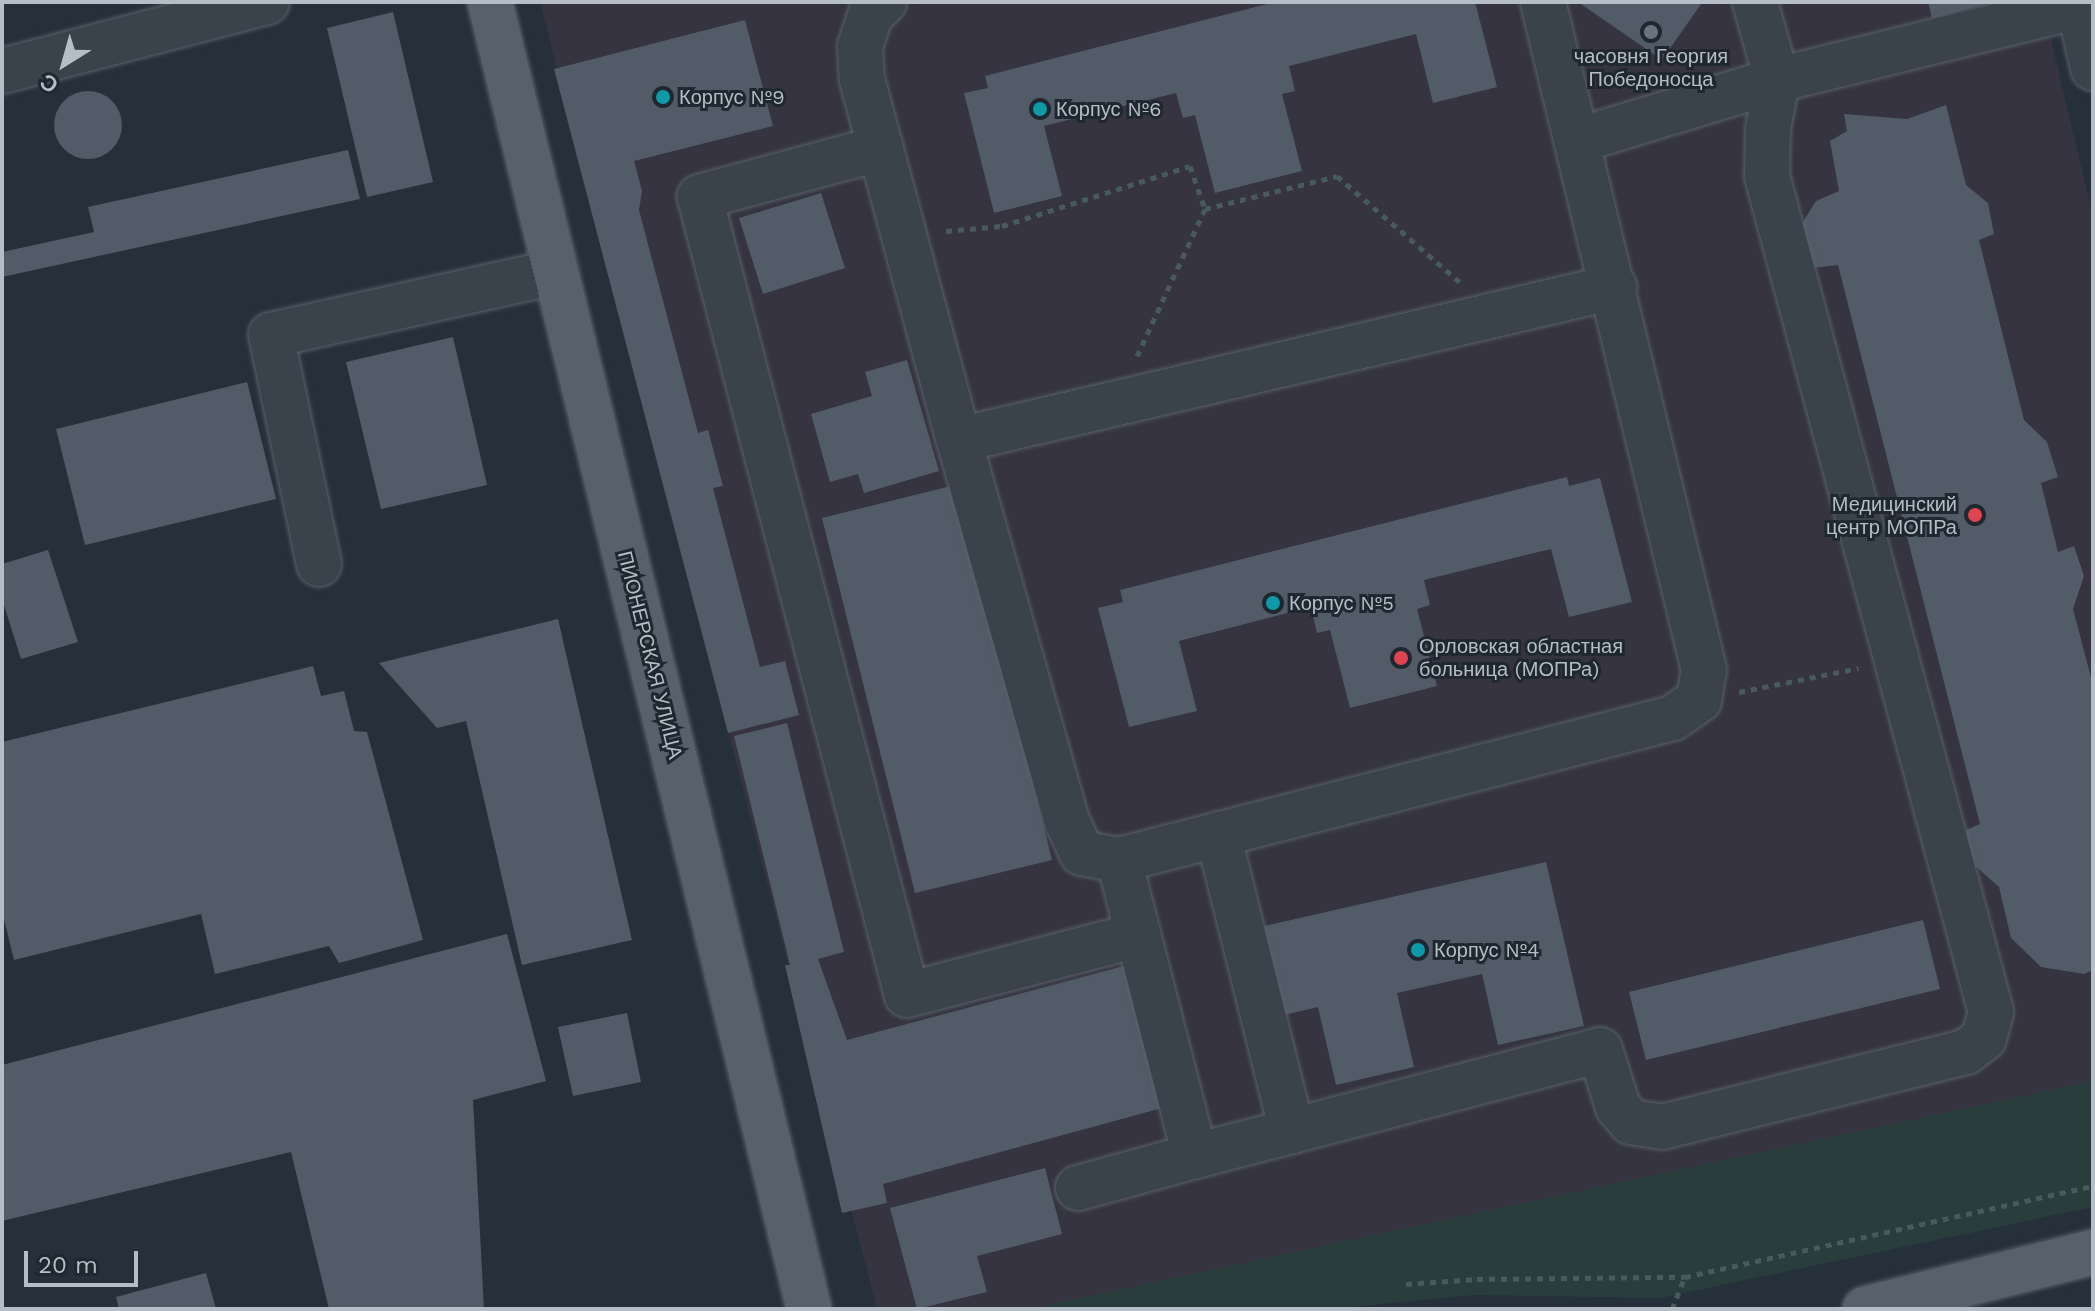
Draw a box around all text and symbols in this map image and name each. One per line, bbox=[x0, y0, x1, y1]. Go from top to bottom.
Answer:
marker: часовня Георгия Победоносца bbox=[1642, 23, 1660, 41]
north arrow bbox=[24, 24, 104, 104]
place label: часовня Георгия Победоносца bbox=[1574, 44, 1728, 91]
text: С bbox=[35, 69, 63, 98]
place label: Корпус №9 bbox=[679, 85, 785, 109]
marker: Корпус №9 bbox=[654, 88, 672, 106]
place label: Корпус №6 bbox=[1056, 97, 1161, 121]
marker: Корпус №6 bbox=[1031, 100, 1049, 118]
place label: Медицинский центр МОПРа bbox=[1826, 492, 1957, 539]
marker: Медицинский центр МОПРа bbox=[1964, 504, 1986, 526]
street label: ПИОНЕРСКАЯ УЛИЦА bbox=[613, 548, 687, 762]
place label: Корпус №5 bbox=[1289, 591, 1394, 615]
marker: Корпус №5 bbox=[1264, 594, 1282, 612]
place label: Орловская областная больница (МОПРа) bbox=[1419, 634, 1623, 681]
marker: Орловская областная больница (МОПРа) bbox=[1390, 647, 1412, 669]
place label: Корпус №4 bbox=[1434, 938, 1539, 962]
marker: Корпус №4 bbox=[1409, 941, 1427, 959]
scale bar bbox=[28, 1235, 142, 1285]
text: 20 m bbox=[38, 1251, 98, 1279]

